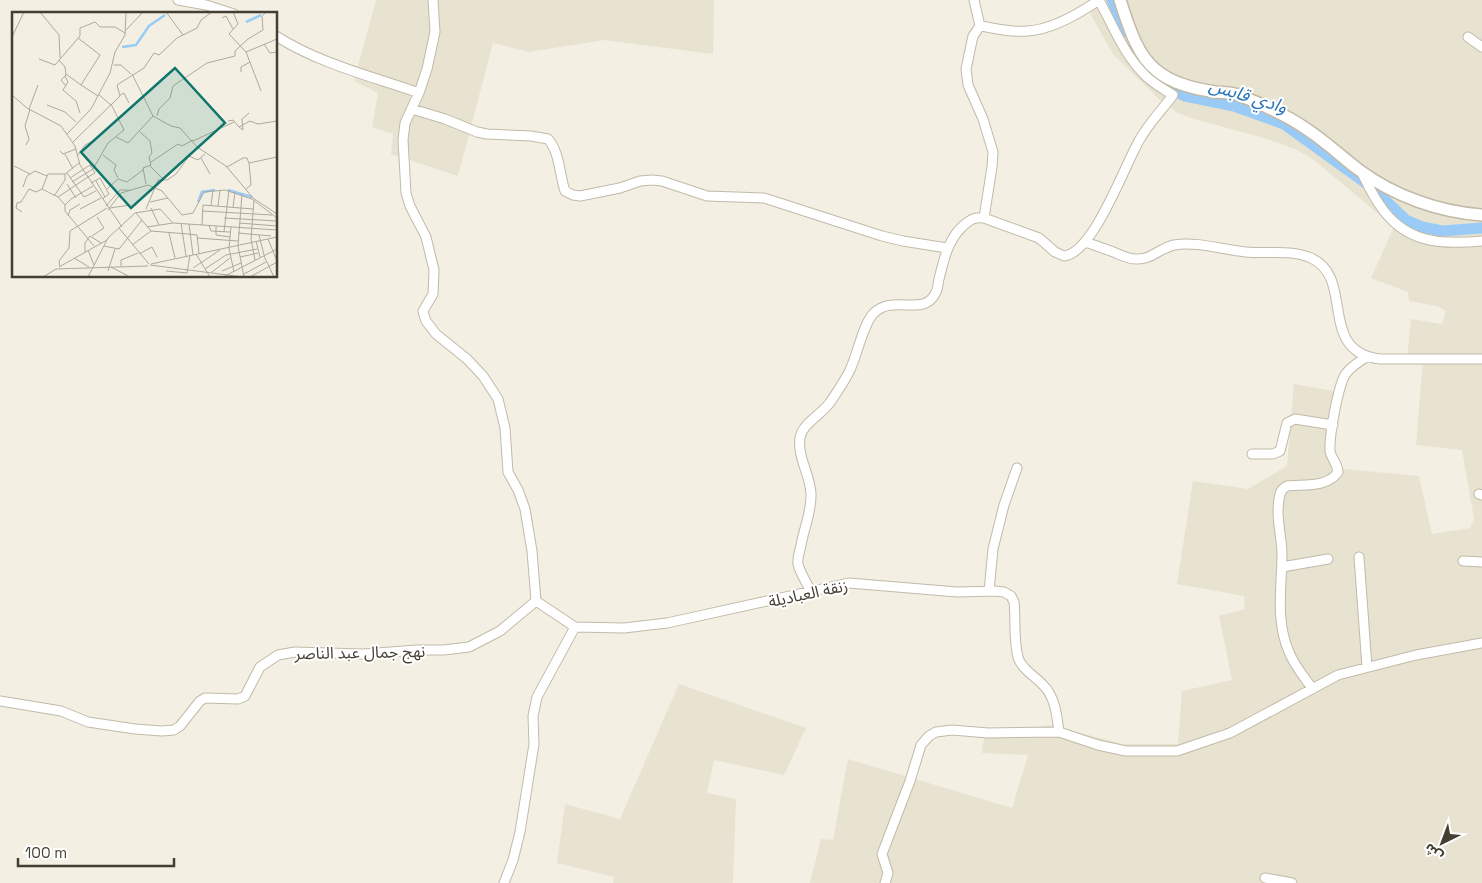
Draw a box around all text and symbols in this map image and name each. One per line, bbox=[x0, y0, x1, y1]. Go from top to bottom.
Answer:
inset map bbox=[12, 12, 278, 278]
water label: وادي قابس bbox=[1206, 73, 1290, 121]
street label: زنقة العباديلة bbox=[766, 575, 850, 612]
street label: نهج جمال عبد الناصر bbox=[294, 641, 425, 666]
north arrow bbox=[1417, 818, 1467, 868]
scale bar bbox=[18, 836, 174, 868]
text: ش bbox=[1420, 840, 1446, 866]
text: 100 m bbox=[25, 843, 67, 862]

